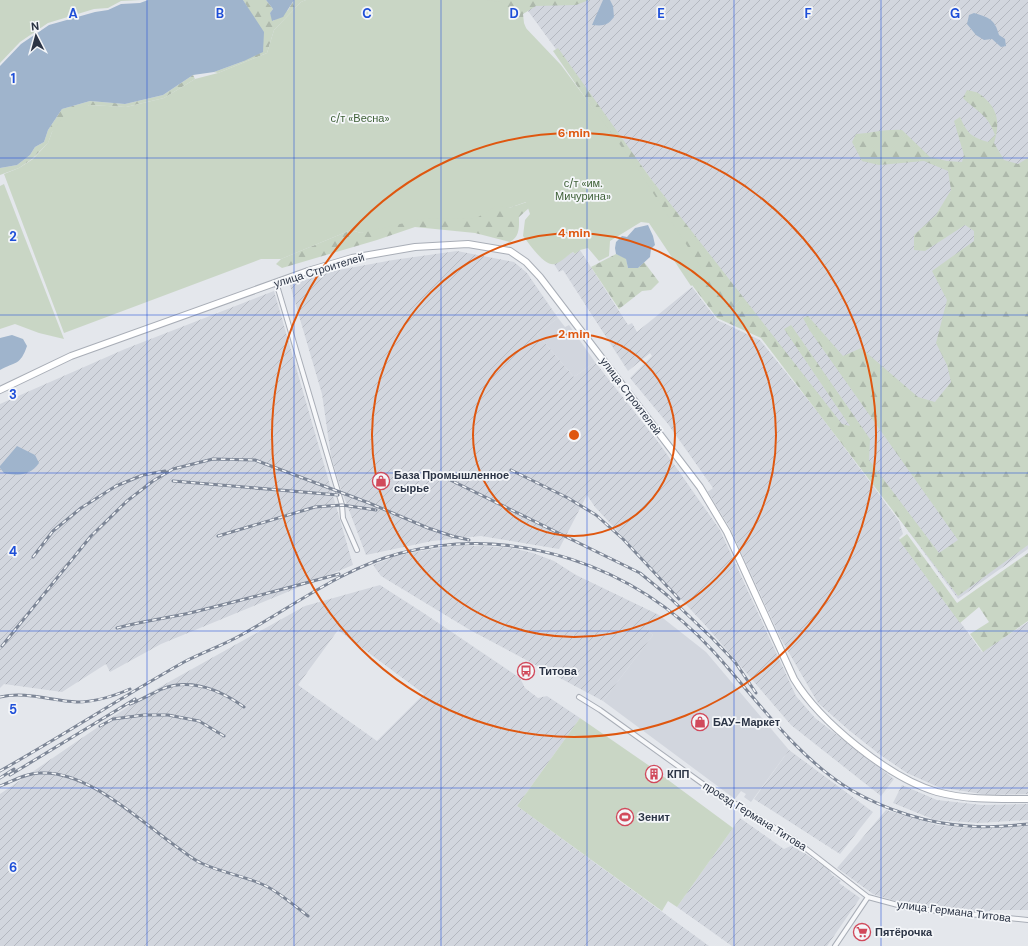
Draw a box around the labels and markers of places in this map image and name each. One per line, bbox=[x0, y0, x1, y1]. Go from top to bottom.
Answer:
centre of rings bbox=[567, 428, 581, 442]
place label: База Промышленное сырье bbox=[394, 468, 509, 495]
shop icon: База Промышленное сырье bbox=[371, 471, 391, 491]
bus stop icon: Титова bbox=[516, 661, 536, 681]
place label: Титова bbox=[539, 664, 578, 678]
shop icon: БАУ-Маркет bbox=[690, 712, 710, 732]
place label: БАУ-Маркет bbox=[713, 715, 781, 729]
building icon: КПП bbox=[644, 764, 664, 784]
place label: КПП bbox=[667, 767, 690, 781]
sports icon: Зенит bbox=[615, 807, 635, 827]
place label: Зенит bbox=[638, 810, 670, 824]
supermarket icon: Пятёрочка bbox=[852, 922, 872, 942]
place label: Пятёрочка bbox=[875, 925, 933, 939]

